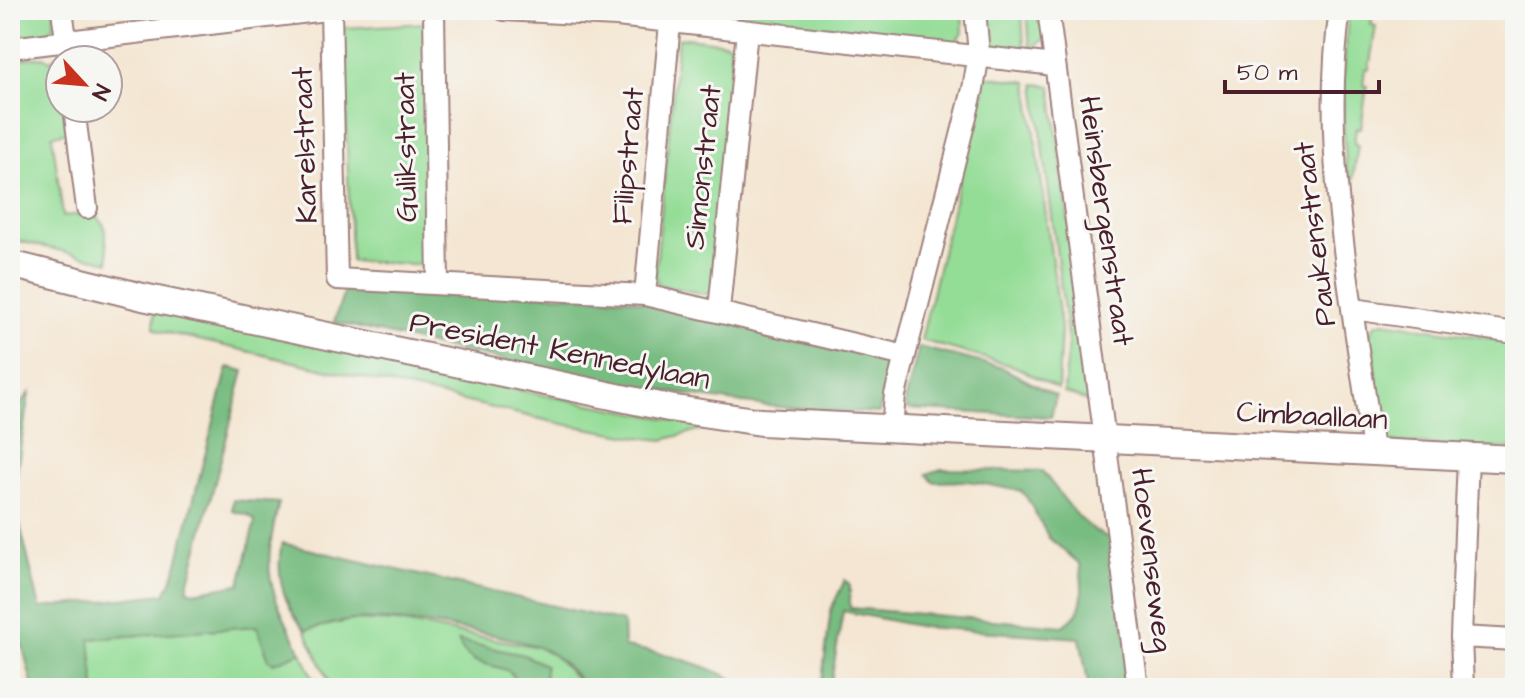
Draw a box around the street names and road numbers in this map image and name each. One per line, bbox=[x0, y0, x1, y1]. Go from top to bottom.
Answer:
street label: Karelstraat bbox=[281, 66, 329, 224]
street label: Gulikstraat bbox=[384, 72, 428, 222]
street label: Simonstraat bbox=[673, 83, 733, 251]
street label: Filipstraat bbox=[601, 86, 655, 226]
street label: Heinsbergenstraat bbox=[1067, 93, 1144, 349]
street label: Paukenstraat bbox=[1283, 139, 1347, 329]
street label: President Kennedylaan bbox=[406, 301, 714, 402]
street label: Cimbaallaan bbox=[1235, 391, 1389, 441]
street label: Hoevenseweg bbox=[1119, 465, 1184, 655]

